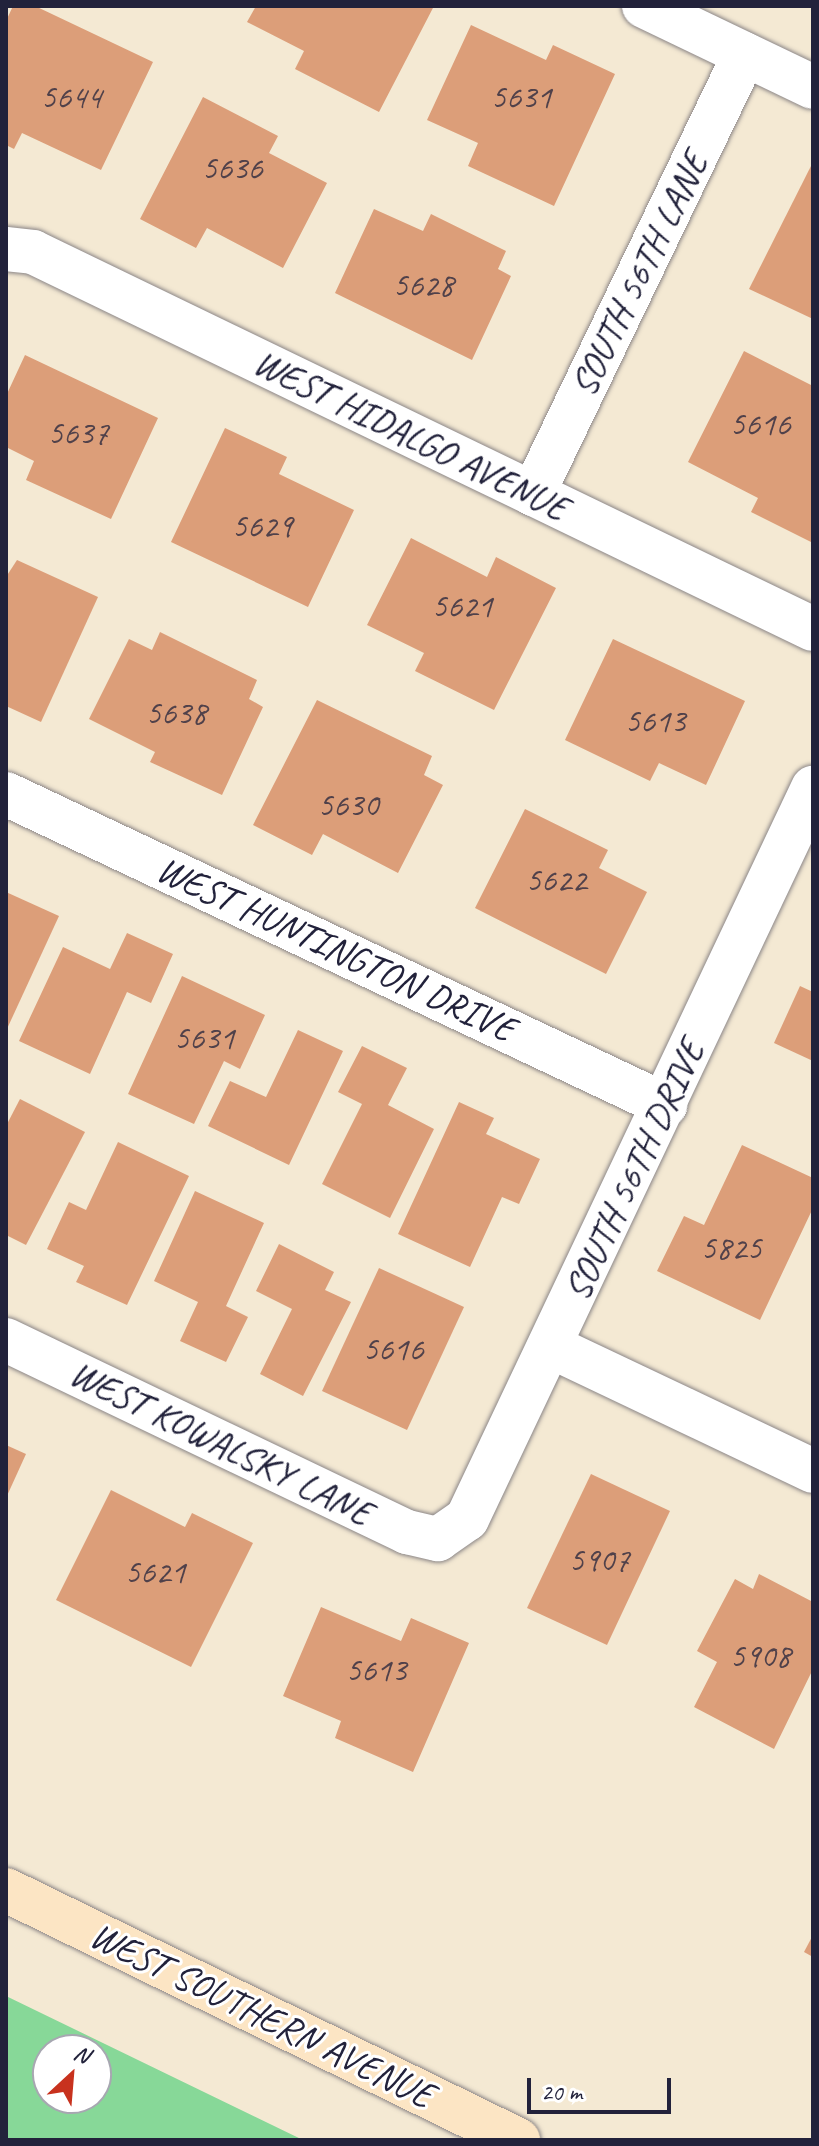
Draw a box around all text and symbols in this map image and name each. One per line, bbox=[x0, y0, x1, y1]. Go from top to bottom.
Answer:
house number: 5644 bbox=[40, 77, 102, 117]
house number: 5631 bbox=[490, 77, 552, 117]
street label: SOUTH 56TH LANE bbox=[561, 145, 717, 403]
house number: 5636 bbox=[201, 148, 263, 188]
house number: 5628 bbox=[392, 265, 454, 305]
street label: WEST HIDALGO AVENUE bbox=[246, 339, 576, 531]
house number: 5616 bbox=[729, 404, 791, 444]
house number: 5637 bbox=[47, 413, 109, 453]
house number: 5629 bbox=[231, 506, 293, 546]
house number: 5621 bbox=[431, 586, 493, 626]
house number: 5638 bbox=[145, 693, 207, 733]
house number: 5613 bbox=[624, 701, 686, 741]
house number: 5630 bbox=[317, 785, 379, 825]
street label: WEST HUNTINGTON DRIVE bbox=[150, 846, 522, 1052]
house number: 5622 bbox=[525, 860, 587, 900]
house number: 5631 bbox=[173, 1018, 235, 1058]
street label: SOUTH 56TH DRIVE bbox=[554, 1033, 714, 1307]
house number: 5825 bbox=[700, 1228, 762, 1268]
house number: 5616 bbox=[362, 1329, 424, 1369]
street label: WEST KOWALSKY LANE bbox=[62, 1350, 380, 1536]
house number: 5907 bbox=[568, 1540, 630, 1580]
house number: 5621 bbox=[124, 1552, 186, 1592]
house number: 5908 bbox=[729, 1636, 791, 1676]
house number: 5613 bbox=[345, 1650, 407, 1690]
street label: WEST SOUTHERN AVENUE bbox=[84, 1912, 440, 2118]
north arrow bbox=[32, 2034, 112, 2114]
text: N bbox=[69, 2039, 94, 2070]
scale bar bbox=[531, 2062, 675, 2112]
text: 20 m bbox=[541, 2077, 582, 2107]

